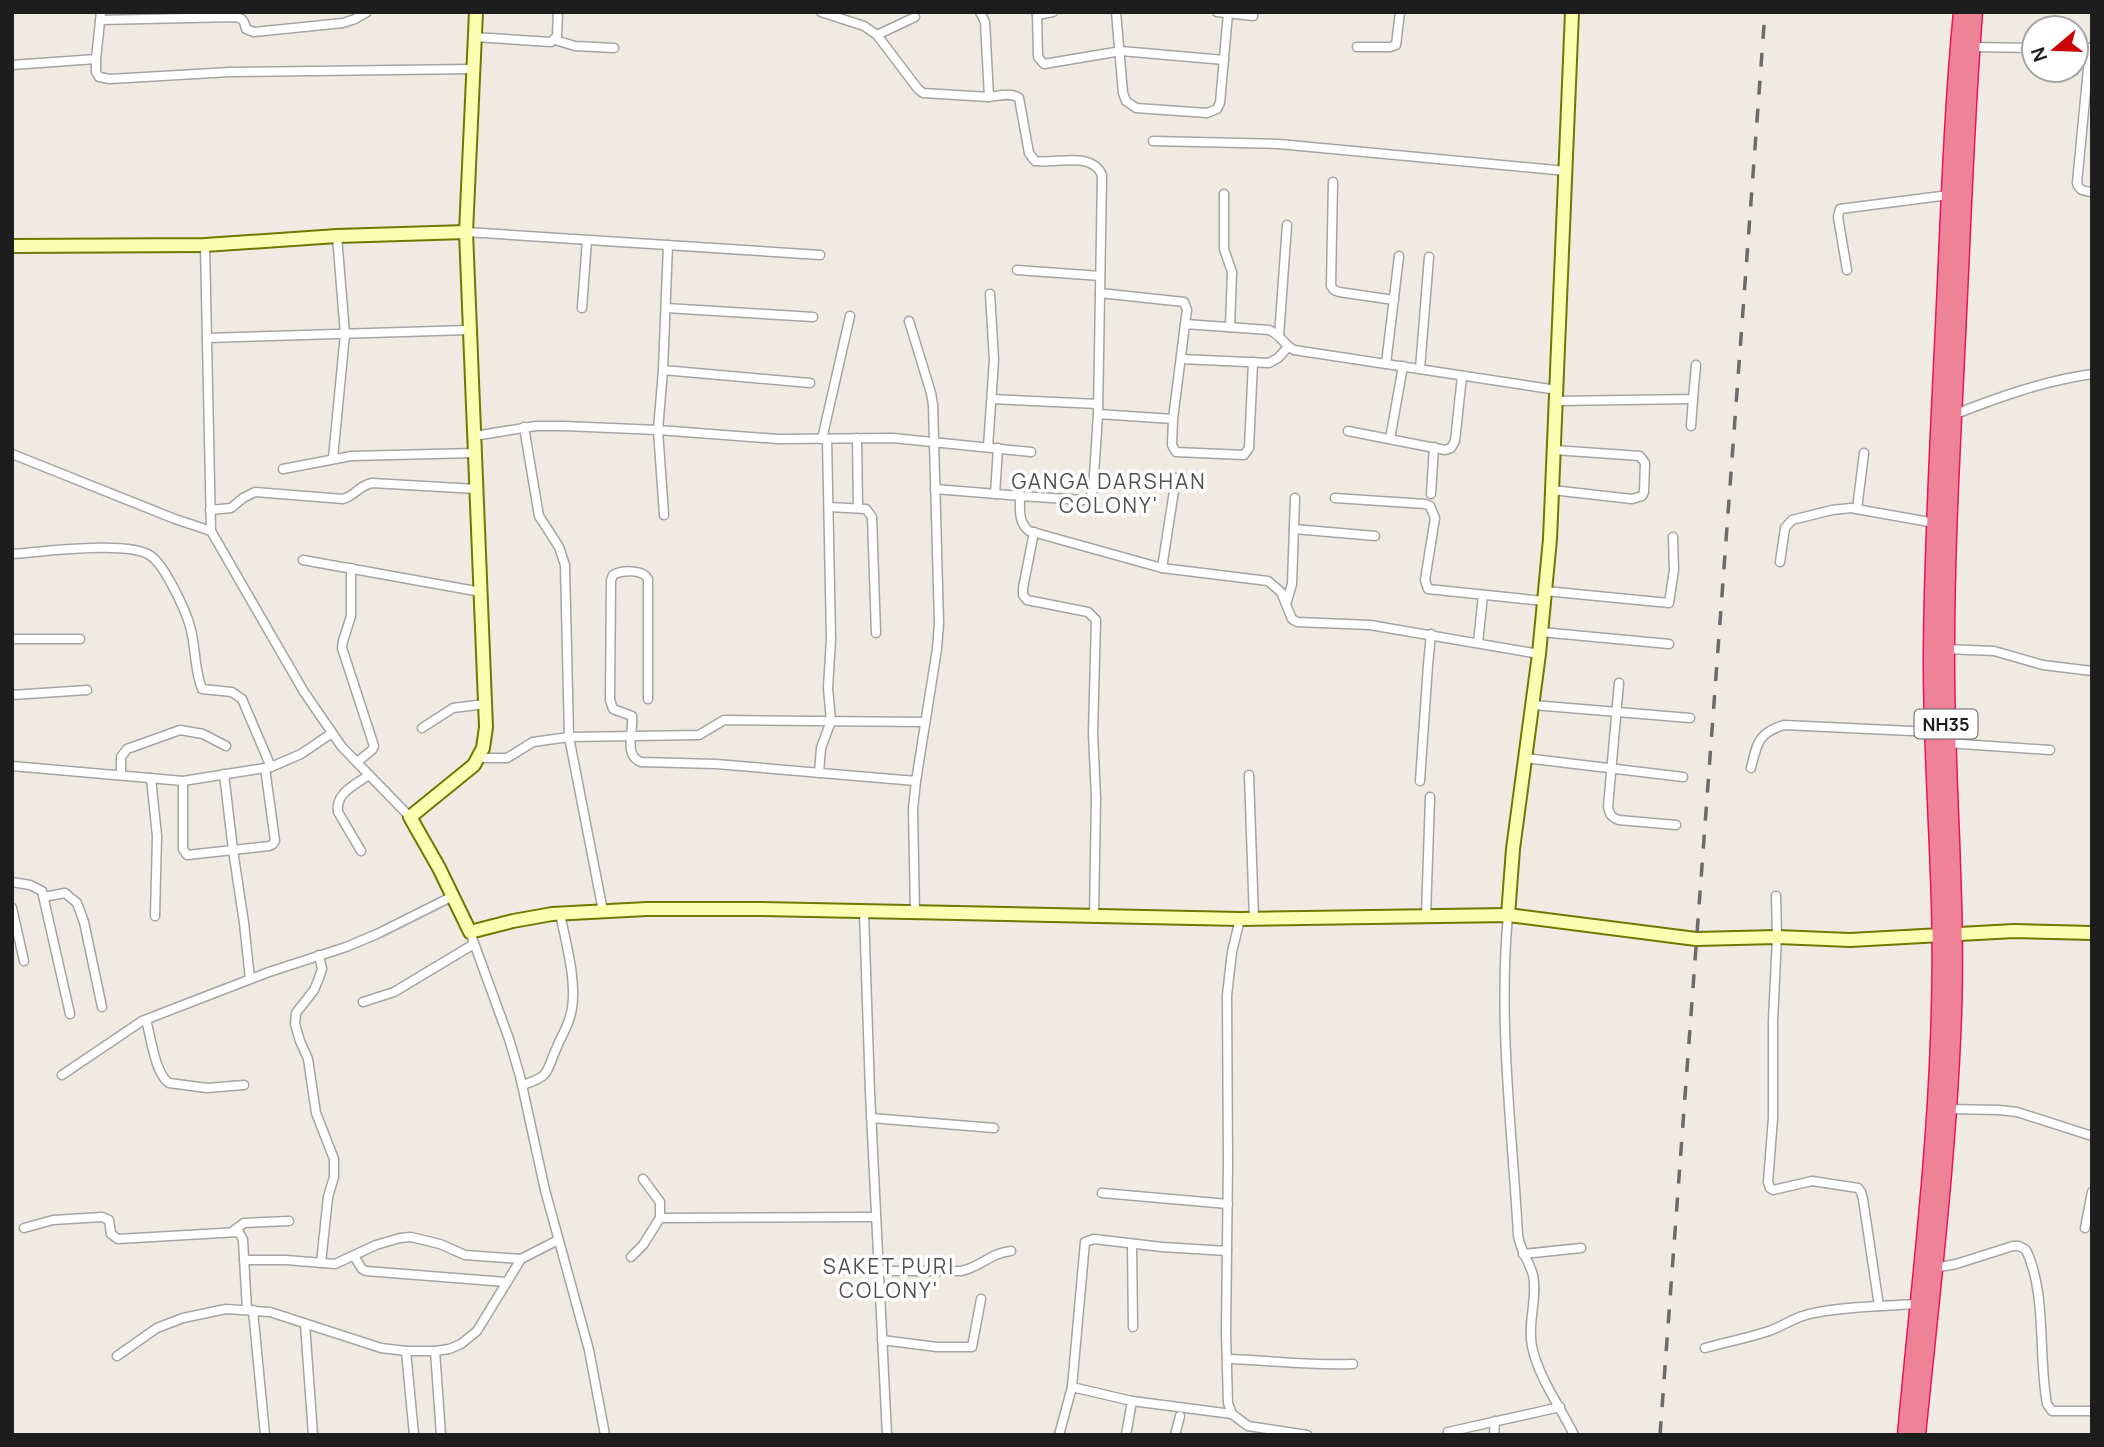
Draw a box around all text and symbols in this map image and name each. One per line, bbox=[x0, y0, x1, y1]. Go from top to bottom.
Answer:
north arrow bbox=[2020, 14, 2090, 84]
text: N bbox=[2024, 44, 2053, 65]
district label: GANGA DARSHAN COLONY' bbox=[1011, 467, 1207, 519]
road number: NH35 bbox=[1914, 710, 1978, 738]
district label: SAKET PURI COLONY' bbox=[823, 1252, 955, 1304]

